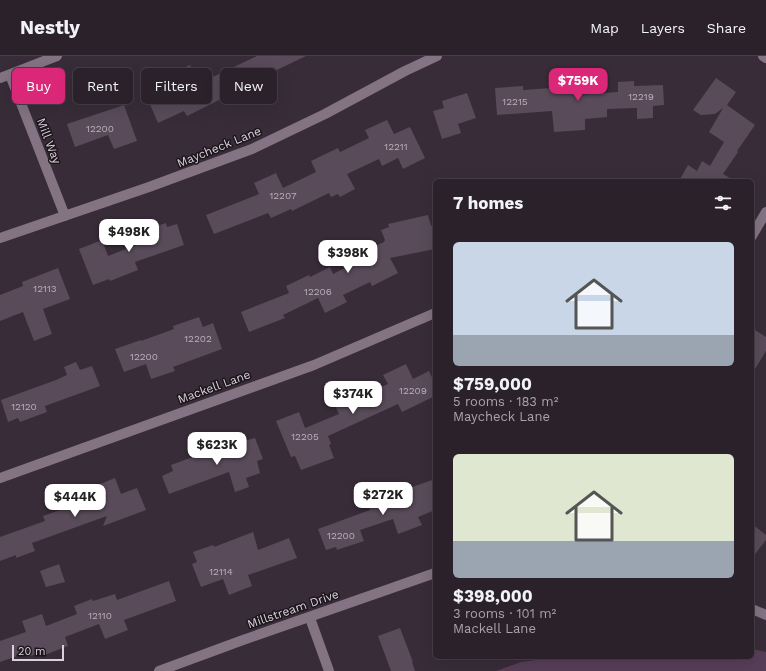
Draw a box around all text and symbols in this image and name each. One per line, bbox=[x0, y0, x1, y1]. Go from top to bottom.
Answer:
text: Nestly bbox=[20, 16, 80, 39]
text: Map bbox=[590, 20, 619, 36]
text: Layers bbox=[641, 20, 685, 36]
text: Share bbox=[707, 20, 746, 36]
chip: Buy bbox=[12, 68, 65, 104]
chip: Rent bbox=[73, 68, 133, 104]
chip: Filters bbox=[141, 68, 212, 104]
chip: New bbox=[220, 68, 277, 104]
pin: $759K bbox=[550, 68, 606, 102]
text: $759K bbox=[558, 73, 598, 88]
house number: 12219 bbox=[628, 91, 654, 102]
house number: 12215 bbox=[502, 96, 528, 107]
street label: Mill Way bbox=[34, 116, 64, 167]
house number: 12200 bbox=[86, 123, 114, 134]
street label: Maycheck Lane bbox=[175, 124, 263, 170]
house number: 12211 bbox=[384, 141, 408, 152]
house number: 12207 bbox=[269, 190, 297, 201]
icon: filters bbox=[712, 192, 734, 214]
text: 7 homes bbox=[453, 193, 523, 213]
pin: $498K bbox=[101, 219, 157, 253]
text: $498K bbox=[108, 224, 150, 239]
pin: $398K bbox=[320, 240, 376, 274]
text: $398K bbox=[327, 245, 369, 260]
icon: home bbox=[558, 268, 630, 340]
house number: 12113 bbox=[33, 283, 57, 294]
house number: 12206 bbox=[304, 286, 332, 297]
house number: 12202 bbox=[184, 333, 212, 344]
house number: 12200 bbox=[130, 351, 158, 362]
street label: Mackell Lane bbox=[176, 367, 252, 407]
text: $759,000 bbox=[453, 374, 532, 394]
pin: $374K bbox=[325, 381, 381, 415]
house number: 12209 bbox=[399, 385, 427, 396]
text: $374K bbox=[333, 386, 373, 401]
text: 5 rooms · 183 m² bbox=[453, 394, 558, 409]
house number: 12120 bbox=[11, 401, 37, 412]
text: Maycheck Lane bbox=[453, 409, 550, 424]
house number: 12205 bbox=[291, 431, 319, 442]
pin: $623K bbox=[189, 432, 245, 466]
text: $623K bbox=[197, 437, 237, 452]
icon: home bbox=[558, 480, 630, 552]
pin: $272K bbox=[355, 482, 411, 516]
pin: $444K bbox=[47, 484, 103, 518]
text: $272K bbox=[363, 487, 403, 502]
text: $444K bbox=[54, 489, 96, 504]
house number: 12200 bbox=[327, 530, 355, 541]
house number: 12114 bbox=[209, 566, 233, 577]
text: $398,000 bbox=[453, 586, 533, 606]
street label: Millstream Drive bbox=[245, 587, 341, 631]
text: 3 rooms · 101 m² bbox=[453, 606, 556, 621]
house number: 12110 bbox=[88, 610, 112, 621]
text: Mackell Lane bbox=[453, 621, 536, 636]
scale bar bbox=[12, 643, 64, 662]
text: 20 m bbox=[18, 645, 46, 658]

